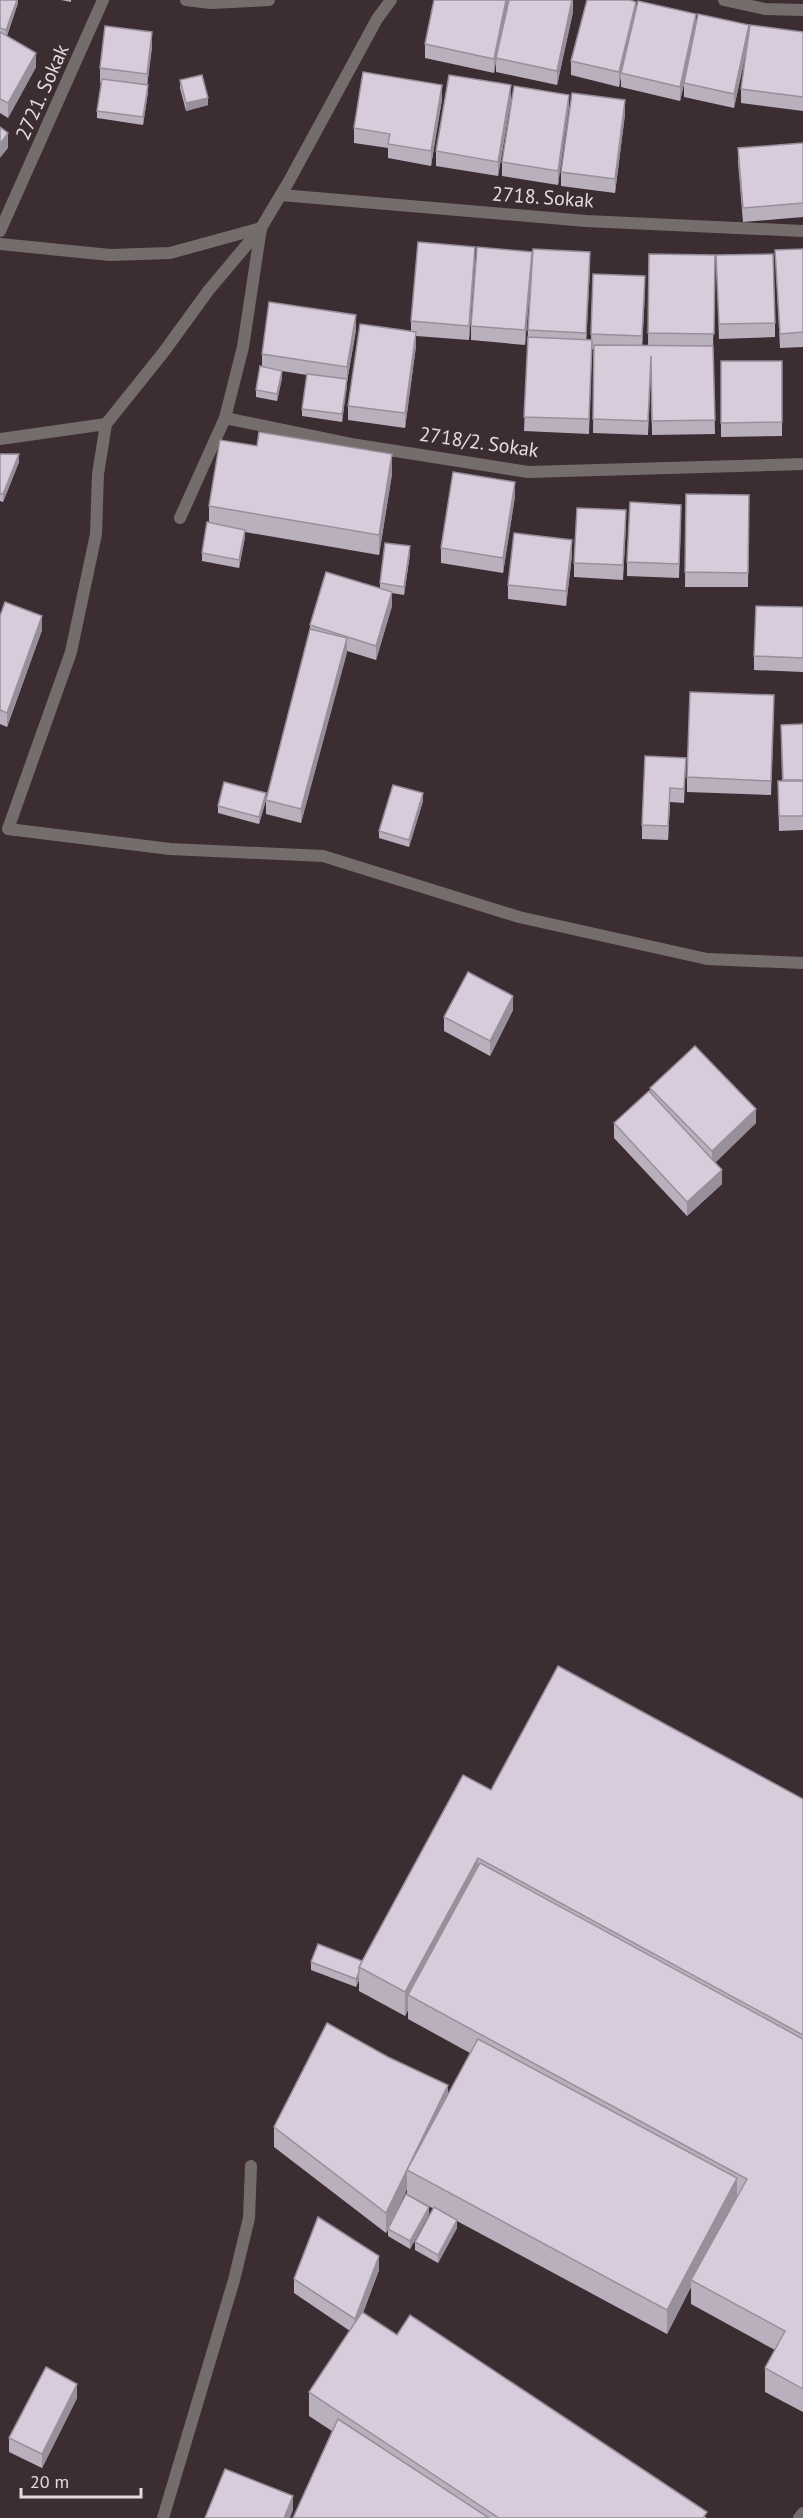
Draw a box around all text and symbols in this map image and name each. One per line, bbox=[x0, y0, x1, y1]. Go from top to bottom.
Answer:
street label: 2721. Sokak bbox=[9, 40, 75, 144]
street label: 2718. Sokak bbox=[491, 180, 595, 214]
street label: 2718/2. Sokak bbox=[418, 421, 541, 463]
scale bar bbox=[21, 2461, 141, 2499]
text: 20 m bbox=[30, 2470, 69, 2493]

